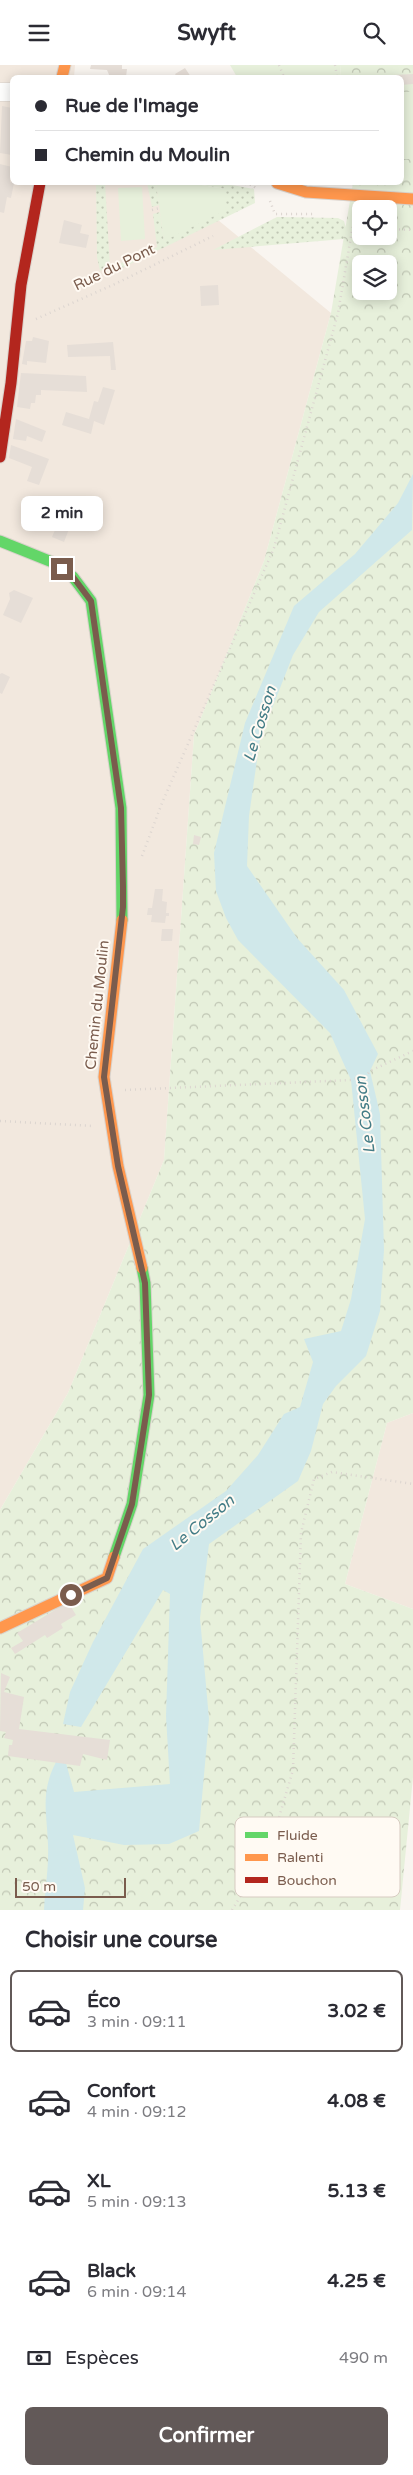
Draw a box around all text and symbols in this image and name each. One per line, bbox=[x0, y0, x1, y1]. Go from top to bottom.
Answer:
icon: menu bbox=[25, 19, 53, 47]
icon: search bbox=[360, 19, 388, 47]
text: Swyft bbox=[177, 20, 236, 46]
text: Rue de l'Image bbox=[65, 95, 199, 117]
text: Chemin du Moulin bbox=[65, 144, 230, 166]
map controls bbox=[352, 200, 397, 300]
button: locate bbox=[352, 200, 397, 245]
street label: Rue du Pont bbox=[70, 239, 158, 294]
button: layers bbox=[352, 255, 397, 300]
callout: 2 min bbox=[21, 497, 103, 531]
text: 2 min bbox=[41, 503, 83, 523]
route end bbox=[51, 558, 73, 580]
water label: Le Cosson bbox=[239, 683, 281, 764]
street label: Chemin du Moulin bbox=[81, 939, 113, 1071]
water label: Le Cosson bbox=[350, 1074, 380, 1155]
water label: Le Cosson bbox=[165, 1490, 240, 1555]
route start bbox=[60, 1584, 82, 1606]
legend bbox=[235, 1817, 400, 1897]
text: Fluide bbox=[277, 1827, 318, 1844]
text: Ralenti bbox=[277, 1849, 323, 1866]
text: Bouchon bbox=[277, 1872, 337, 1889]
scale bar bbox=[15, 1875, 126, 1898]
text: 50 m bbox=[22, 1878, 56, 1895]
text: Choisir une course bbox=[25, 1927, 218, 1953]
icon: car bbox=[27, 1989, 72, 2034]
text: Éco bbox=[87, 1990, 120, 2012]
text: 3.02 € bbox=[327, 2000, 386, 2022]
text: 3 min · 09:11 bbox=[87, 2012, 186, 2032]
icon: car bbox=[27, 2079, 72, 2124]
text: Confort bbox=[87, 2080, 156, 2102]
text: 4.08 € bbox=[327, 2090, 386, 2112]
text: 4 min · 09:12 bbox=[87, 2102, 186, 2122]
icon: car bbox=[27, 2169, 72, 2214]
text: XL bbox=[87, 2170, 111, 2192]
text: 5.13 € bbox=[328, 2180, 386, 2202]
text: 5 min · 09:13 bbox=[87, 2192, 186, 2212]
icon: car bbox=[27, 2259, 72, 2304]
text: Black bbox=[87, 2260, 136, 2282]
text: 4.25 € bbox=[327, 2270, 386, 2292]
text: 6 min · 09:14 bbox=[87, 2282, 186, 2302]
icon: cash bbox=[25, 2344, 53, 2372]
text: Espèces bbox=[65, 2347, 139, 2369]
text: 490 m bbox=[339, 2348, 388, 2368]
button: Confirmer bbox=[25, 2407, 388, 2465]

